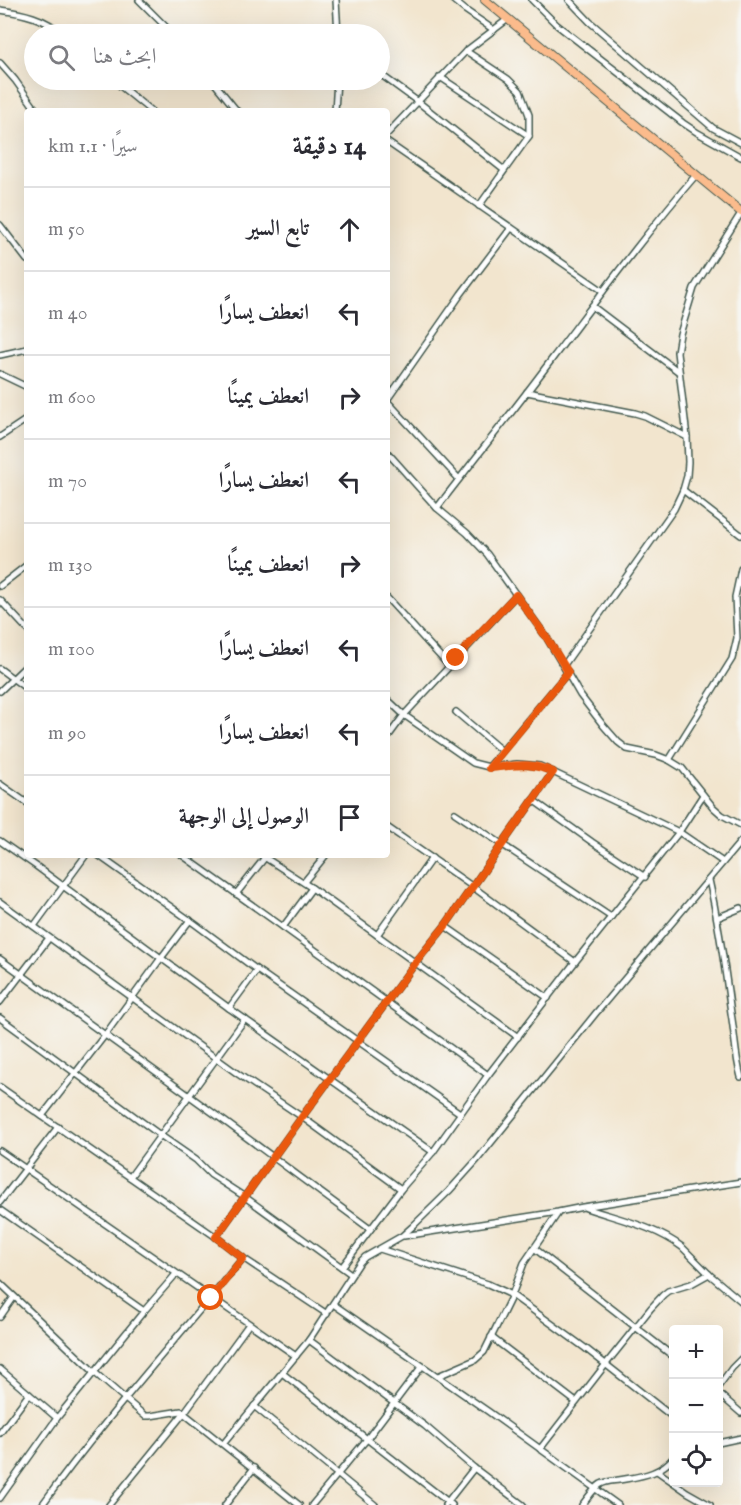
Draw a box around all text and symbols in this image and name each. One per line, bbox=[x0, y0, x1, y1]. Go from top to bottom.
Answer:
search box bbox=[24, 24, 390, 90]
icon: search bbox=[45, 41, 78, 74]
text: ابحث هنا bbox=[93, 43, 156, 71]
text: 14 دقيقة bbox=[292, 130, 366, 163]
text: سيرًا · 1.1 km bbox=[48, 134, 138, 159]
icon: ahead bbox=[333, 213, 366, 246]
text: تابع السير bbox=[247, 215, 309, 243]
text: 50 m bbox=[48, 217, 85, 242]
icon: left bbox=[333, 297, 366, 330]
text: انعطف يسارًا bbox=[219, 299, 309, 327]
text: 40 m bbox=[48, 301, 87, 326]
icon: right bbox=[333, 381, 366, 414]
text: انعطف يمينًا bbox=[228, 383, 309, 411]
text: 600 m bbox=[48, 385, 96, 410]
icon: left bbox=[333, 465, 366, 498]
text: انعطف يسارًا bbox=[219, 467, 309, 495]
text: 70 m bbox=[48, 469, 87, 494]
icon: right bbox=[333, 549, 366, 582]
text: انعطف يمينًا bbox=[228, 551, 309, 579]
text: 130 m bbox=[48, 553, 93, 578]
icon: left bbox=[333, 633, 366, 666]
text: انعطف يسارًا bbox=[219, 635, 309, 663]
text: 100 m bbox=[48, 637, 95, 662]
route end bbox=[442, 644, 468, 670]
icon: left bbox=[333, 717, 366, 750]
text: انعطف يسارًا bbox=[219, 719, 309, 747]
text: 90 m bbox=[48, 721, 86, 746]
icon: arrive bbox=[333, 801, 366, 834]
text: الوصول إلى الوجهة bbox=[179, 803, 309, 831]
route start bbox=[197, 1284, 223, 1310]
map controls bbox=[669, 1325, 723, 1487]
button: + bbox=[669, 1325, 723, 1379]
button: − bbox=[669, 1379, 723, 1433]
button: locate bbox=[669, 1433, 723, 1487]

